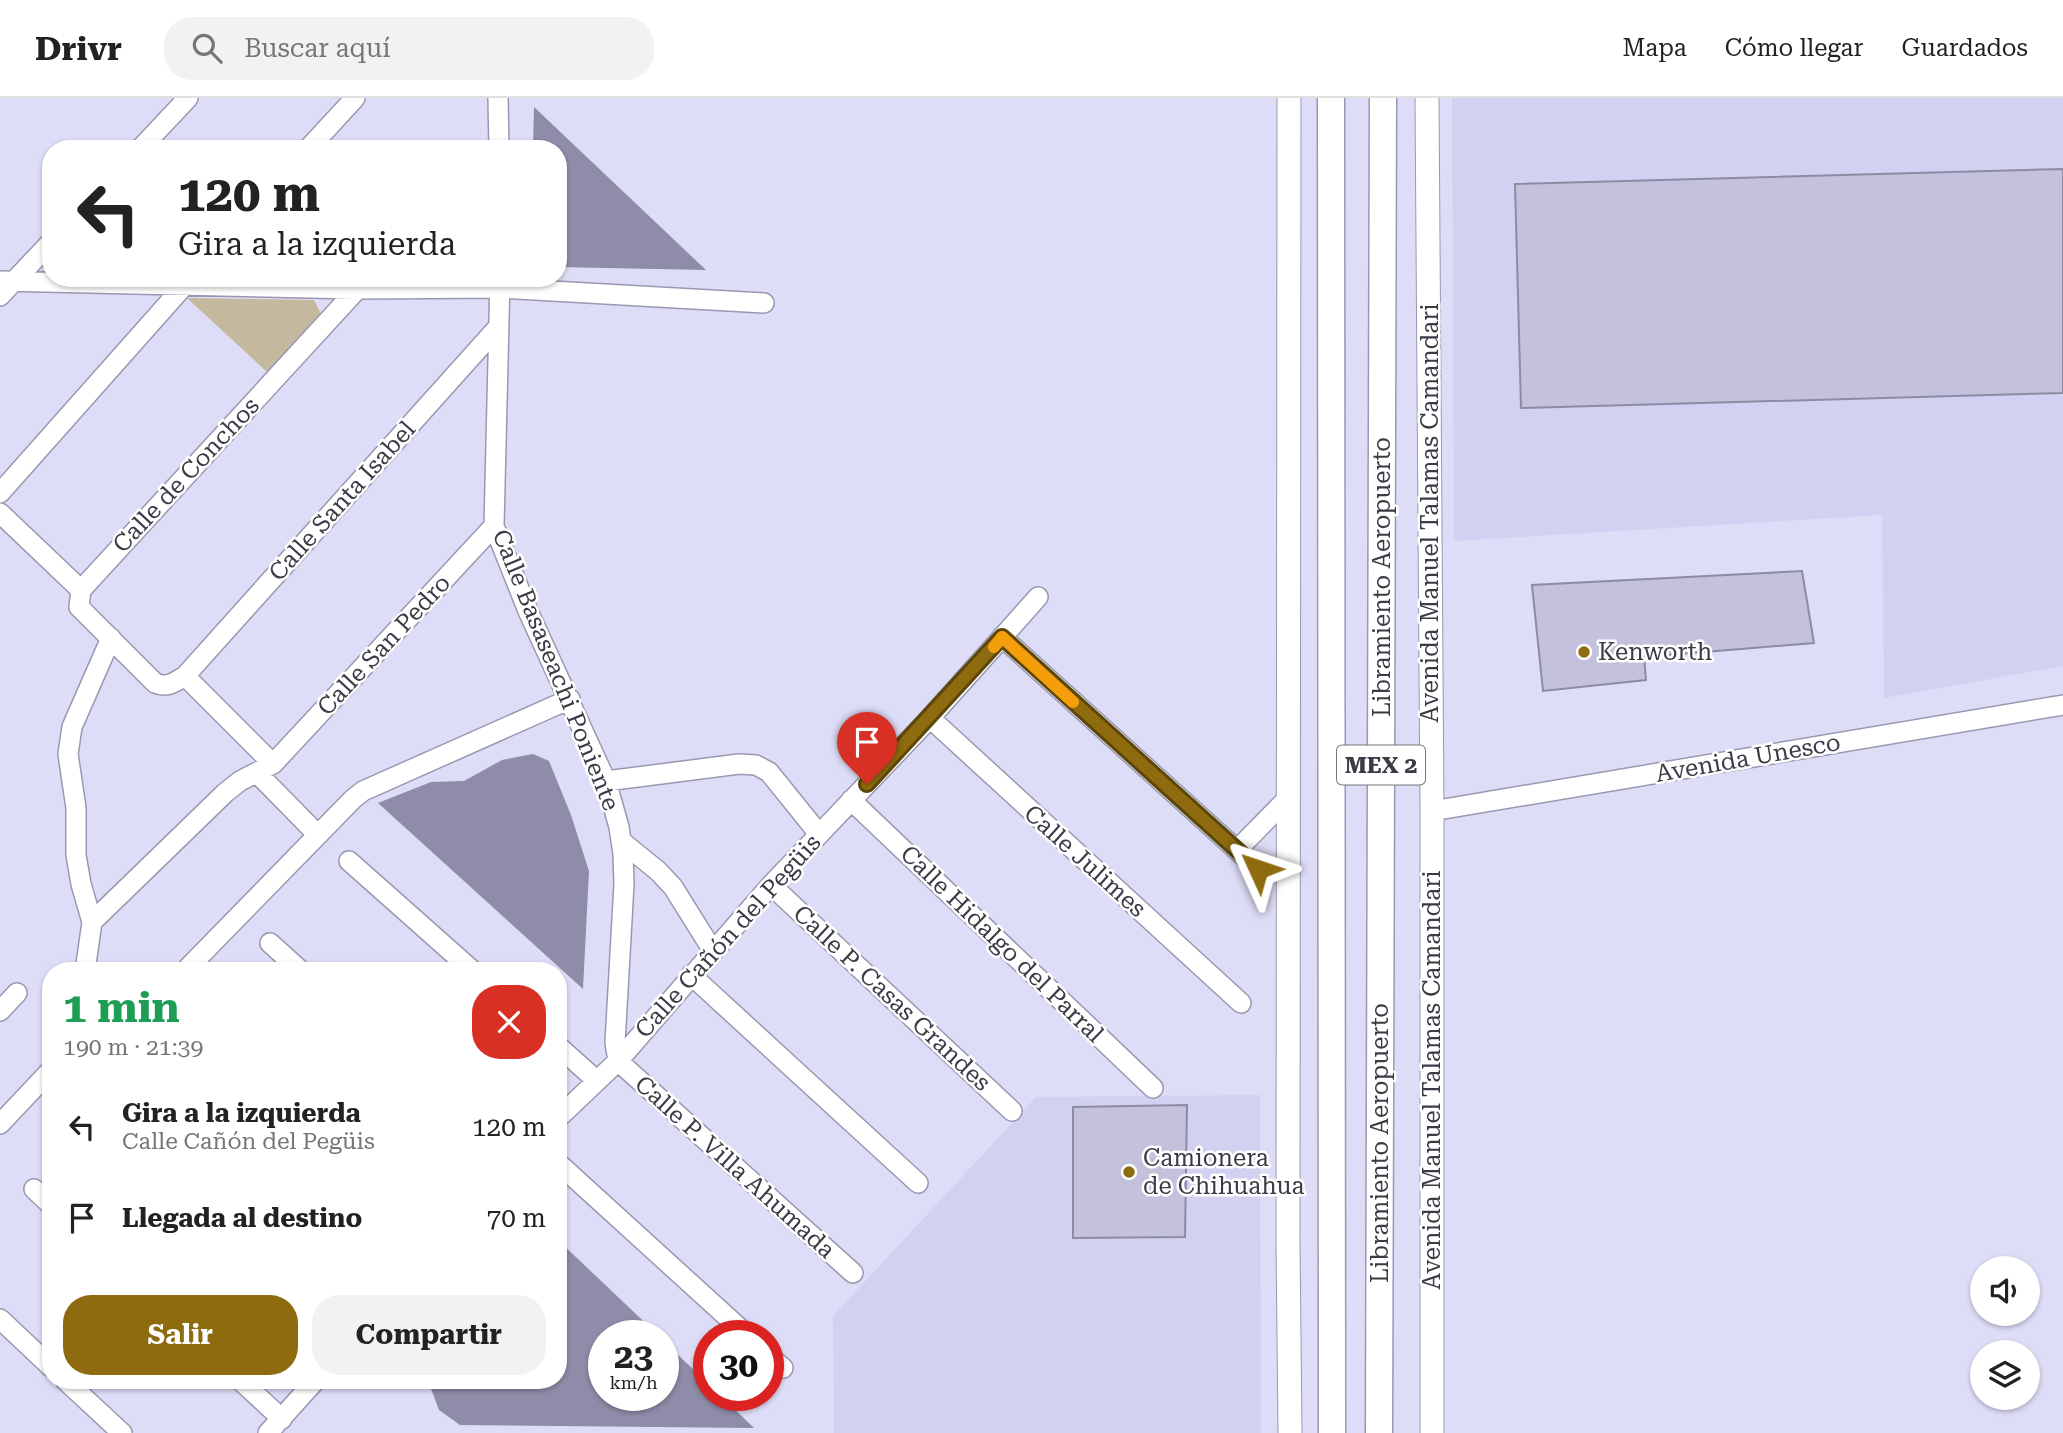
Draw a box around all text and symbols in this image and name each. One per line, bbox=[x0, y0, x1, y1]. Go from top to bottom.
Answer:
search box bbox=[164, 17, 654, 80]
text: Drivr bbox=[35, 29, 122, 68]
icon: search bbox=[188, 29, 226, 67]
text: Buscar aquí bbox=[244, 33, 390, 63]
text: Mapa bbox=[1623, 34, 1687, 62]
text: Cómo llegar bbox=[1725, 34, 1863, 62]
text: Guardados bbox=[1901, 34, 2028, 62]
text: 120 m bbox=[178, 166, 320, 223]
icon: left bbox=[63, 168, 154, 259]
text: Gira a la izquierda bbox=[178, 225, 456, 263]
street label: Avenida Manuel Talamas Camandari bbox=[1416, 303, 1444, 723]
street label: Calle de Conchos bbox=[107, 392, 265, 558]
street label: Calle Santa Isabel bbox=[263, 416, 421, 586]
street label: Libramiento Aeropuerto bbox=[1368, 437, 1396, 717]
street label: Calle Basaseachi Poniente bbox=[487, 525, 625, 815]
street label: Calle San Pedro bbox=[312, 569, 456, 721]
place label: Kenworth bbox=[1598, 638, 1712, 666]
marker: Kenworth bbox=[1576, 644, 1592, 660]
pin bbox=[837, 712, 897, 784]
icon: arrive bbox=[848, 723, 886, 761]
street label: Avenida Unesco bbox=[1653, 728, 1843, 788]
road number: MEX 2 bbox=[1337, 746, 1425, 785]
street label: Calle Julimes bbox=[1018, 799, 1152, 923]
street label: Calle Cañón del Pegüis bbox=[629, 829, 827, 1043]
position arrow bbox=[1221, 832, 1295, 906]
street label: Calle Hidalgo del Parral bbox=[895, 840, 1109, 1048]
street label: Avenida Manuel Talamas Camandari bbox=[1418, 870, 1446, 1290]
street label: Calle P. Casas Grandes bbox=[788, 899, 996, 1097]
text: 1 min bbox=[63, 983, 180, 1032]
button: close bbox=[472, 985, 546, 1059]
street label: Libramiento Aeropuerto bbox=[1366, 1003, 1394, 1283]
text: 190 m · 21:39 bbox=[63, 1034, 203, 1061]
street label: Calle P. Villa Ahumada bbox=[629, 1070, 841, 1264]
text: Gira a la izquierda bbox=[122, 1098, 361, 1128]
icon: left bbox=[63, 1108, 101, 1146]
text: 120 m bbox=[472, 1112, 546, 1142]
text: Calle Cañón del Pegüis bbox=[122, 1128, 375, 1155]
place label: Camionera de Chihuahua bbox=[1143, 1144, 1305, 1200]
marker: Camionera de Chihuahua bbox=[1121, 1164, 1137, 1180]
icon: arrive bbox=[63, 1199, 101, 1237]
text: Llegada al destino bbox=[122, 1203, 362, 1233]
text: 70 m bbox=[487, 1203, 546, 1233]
map controls bbox=[1970, 1256, 2040, 1410]
button: sound bbox=[1970, 1256, 2040, 1326]
button: Salir bbox=[63, 1295, 298, 1375]
button: Compartir bbox=[312, 1295, 546, 1375]
speed limit sign: 30 bbox=[693, 1320, 784, 1411]
text: 23 bbox=[614, 1336, 653, 1377]
button: layers bbox=[1970, 1340, 2040, 1410]
text: km/h bbox=[609, 1372, 658, 1393]

